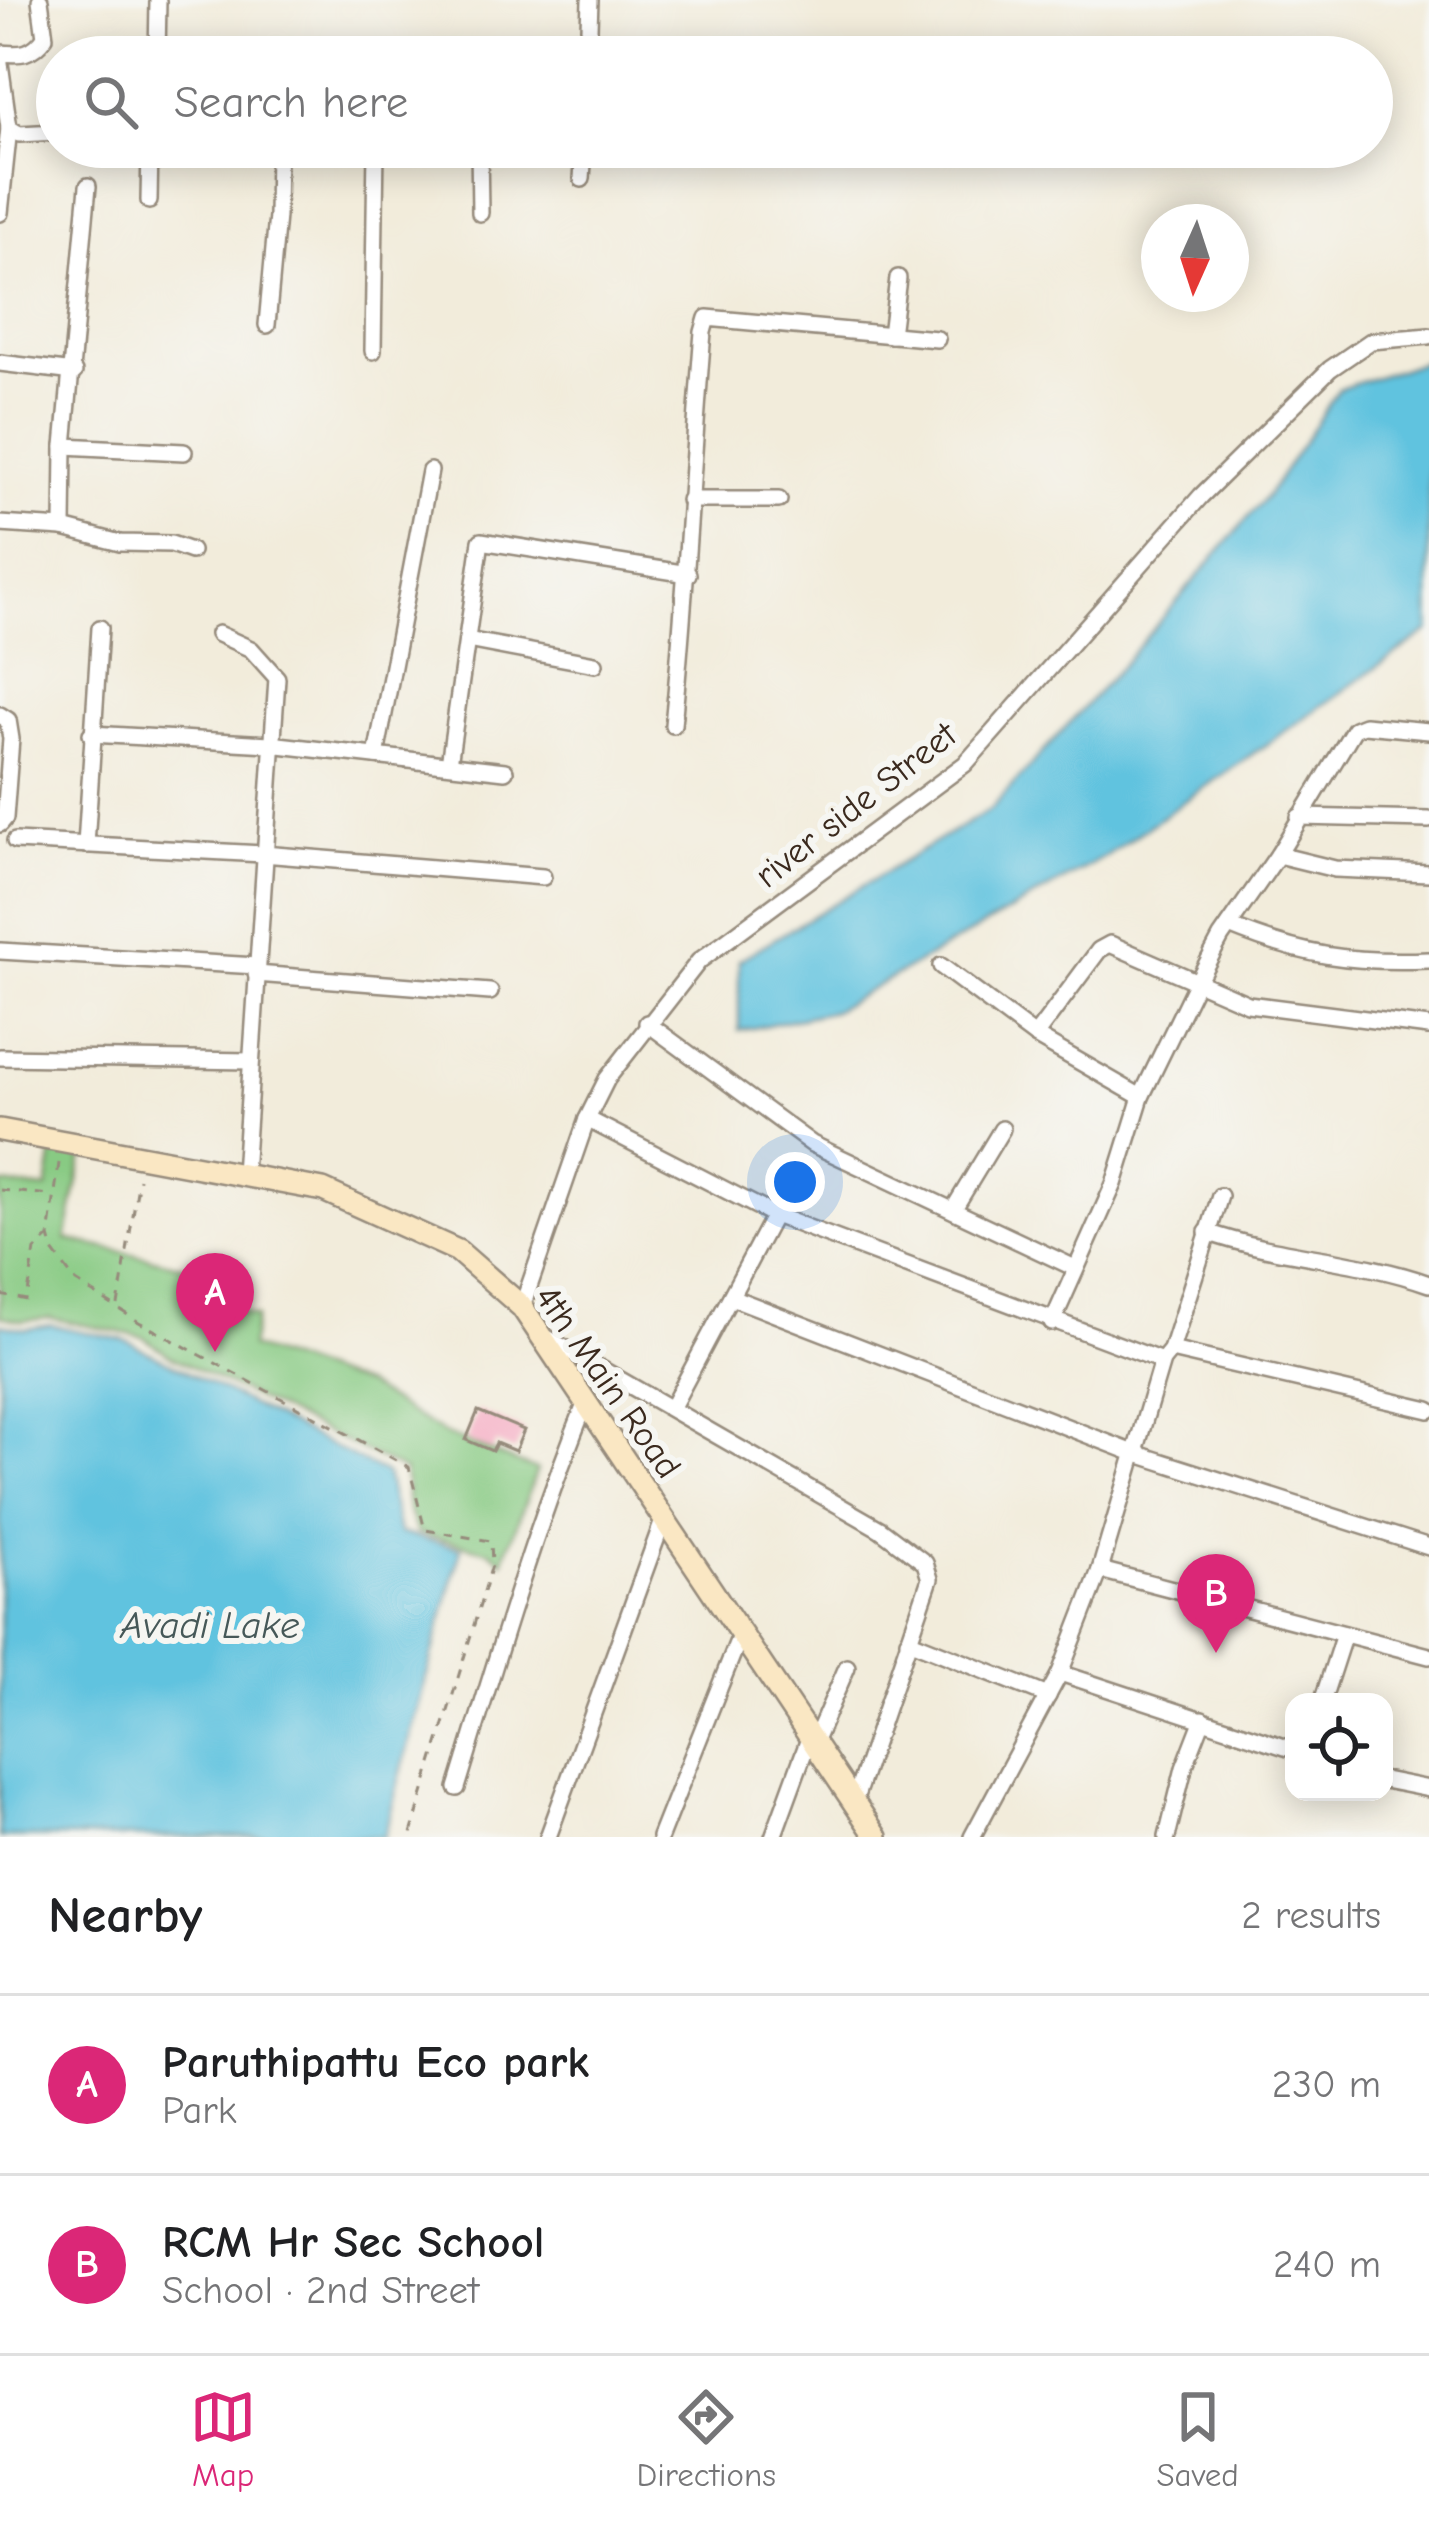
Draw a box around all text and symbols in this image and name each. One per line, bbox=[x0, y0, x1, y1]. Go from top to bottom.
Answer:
search box bbox=[36, 36, 1393, 168]
icon: search bbox=[78, 69, 144, 135]
text: Search here bbox=[174, 76, 408, 128]
north arrow bbox=[1141, 204, 1249, 312]
street label: river side Street bbox=[747, 713, 966, 896]
your location bbox=[765, 1152, 825, 1212]
pin: A bbox=[176, 1253, 254, 1352]
street label: 4th Main Road bbox=[526, 1278, 689, 1486]
pin: B bbox=[1177, 1554, 1255, 1653]
water label: Avadi Lake bbox=[119, 1603, 300, 1648]
map controls bbox=[1285, 1693, 1393, 1801]
button: locate bbox=[1285, 1693, 1393, 1801]
text: Nearby bbox=[48, 1886, 202, 1945]
text: 2 results bbox=[1241, 1893, 1381, 1938]
text: Paruthipattu Eco park bbox=[162, 2036, 589, 2088]
text: A bbox=[76, 2062, 98, 2107]
text: 230 m bbox=[1272, 2062, 1381, 2107]
text: Park bbox=[162, 2088, 237, 2133]
text: RCM Hr Sec School bbox=[162, 2216, 544, 2268]
text: B bbox=[75, 2242, 99, 2287]
text: 240 m bbox=[1273, 2242, 1381, 2287]
text: School · 2nd Street bbox=[162, 2268, 479, 2313]
tab: Map bbox=[190, 2384, 256, 2494]
tab: Directions bbox=[637, 2384, 776, 2494]
tab: Saved bbox=[1156, 2384, 1239, 2494]

